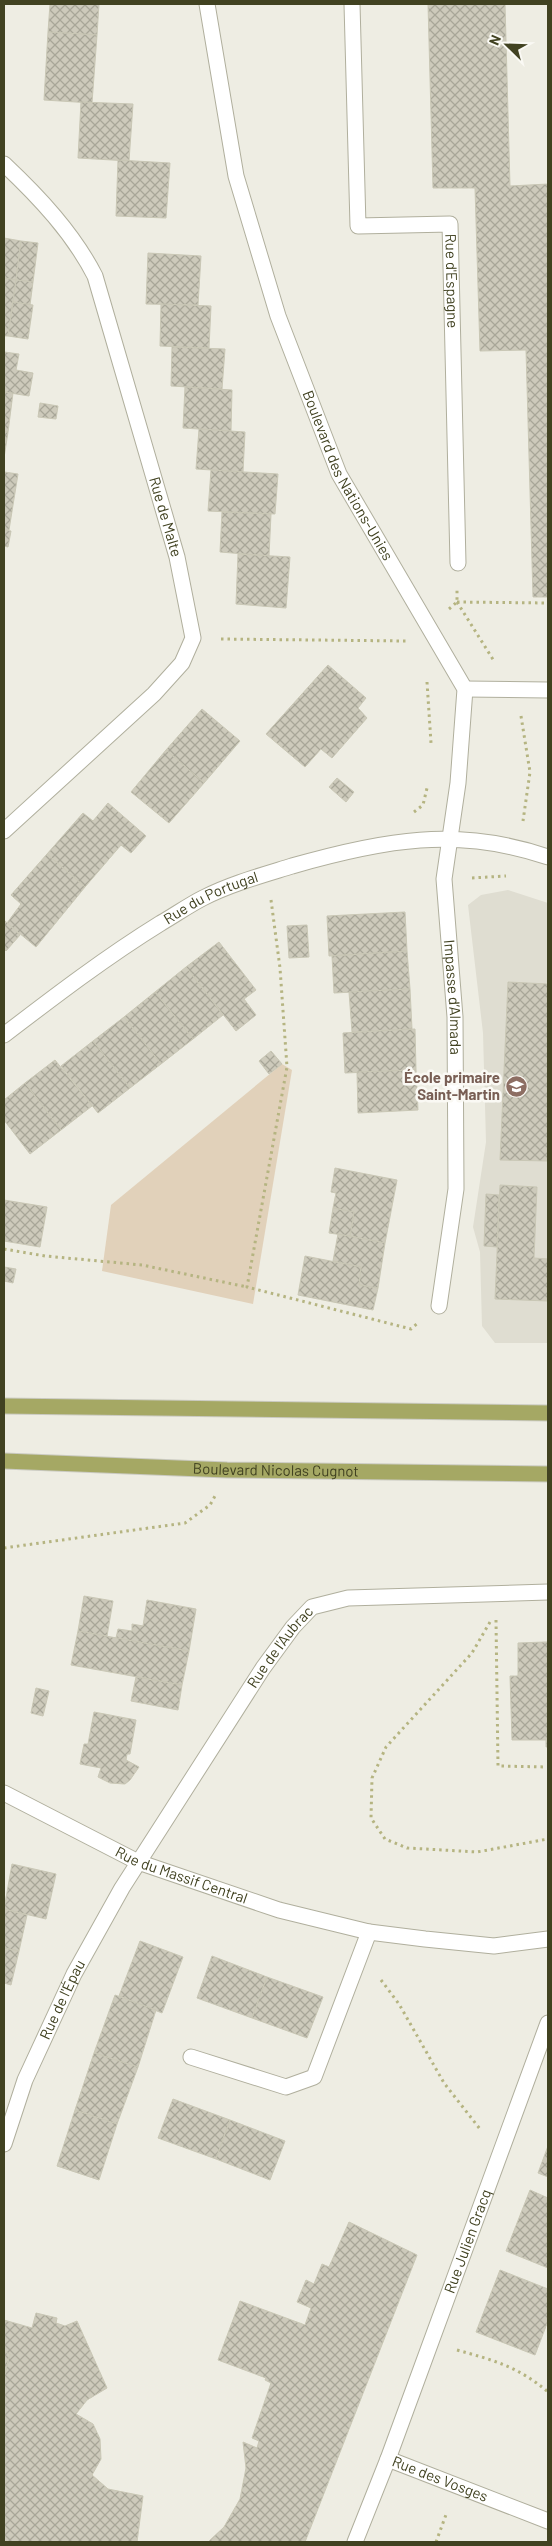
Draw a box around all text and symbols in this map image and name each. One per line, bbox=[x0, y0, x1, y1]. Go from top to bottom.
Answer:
north arrow bbox=[482, 20, 532, 70]
text: N bbox=[485, 32, 504, 47]
street label: Rue d'Espagne bbox=[442, 233, 462, 328]
street label: Boulevard des Nations-Unies bbox=[300, 388, 398, 563]
street label: Rue de Malte bbox=[146, 475, 186, 559]
street label: Rue du Portugal bbox=[160, 867, 260, 927]
street label: Impasse d’Almada bbox=[441, 939, 465, 1055]
place label: École primaire Saint-Martin bbox=[404, 1068, 500, 1103]
school or university icon: École primaire Saint-Martin bbox=[504, 1075, 528, 1099]
street label: Boulevard Nicolas Cugnot bbox=[192, 1459, 359, 1480]
street label: Rue de l'Aubrac bbox=[243, 1602, 316, 1691]
street label: Rue du Massif Central bbox=[113, 1842, 250, 1907]
street label: Rue de l'Épau bbox=[35, 1956, 88, 2042]
street label: Rue Julien Gracq bbox=[440, 2186, 494, 2295]
street label: Rue des Vosges bbox=[390, 2452, 491, 2505]

